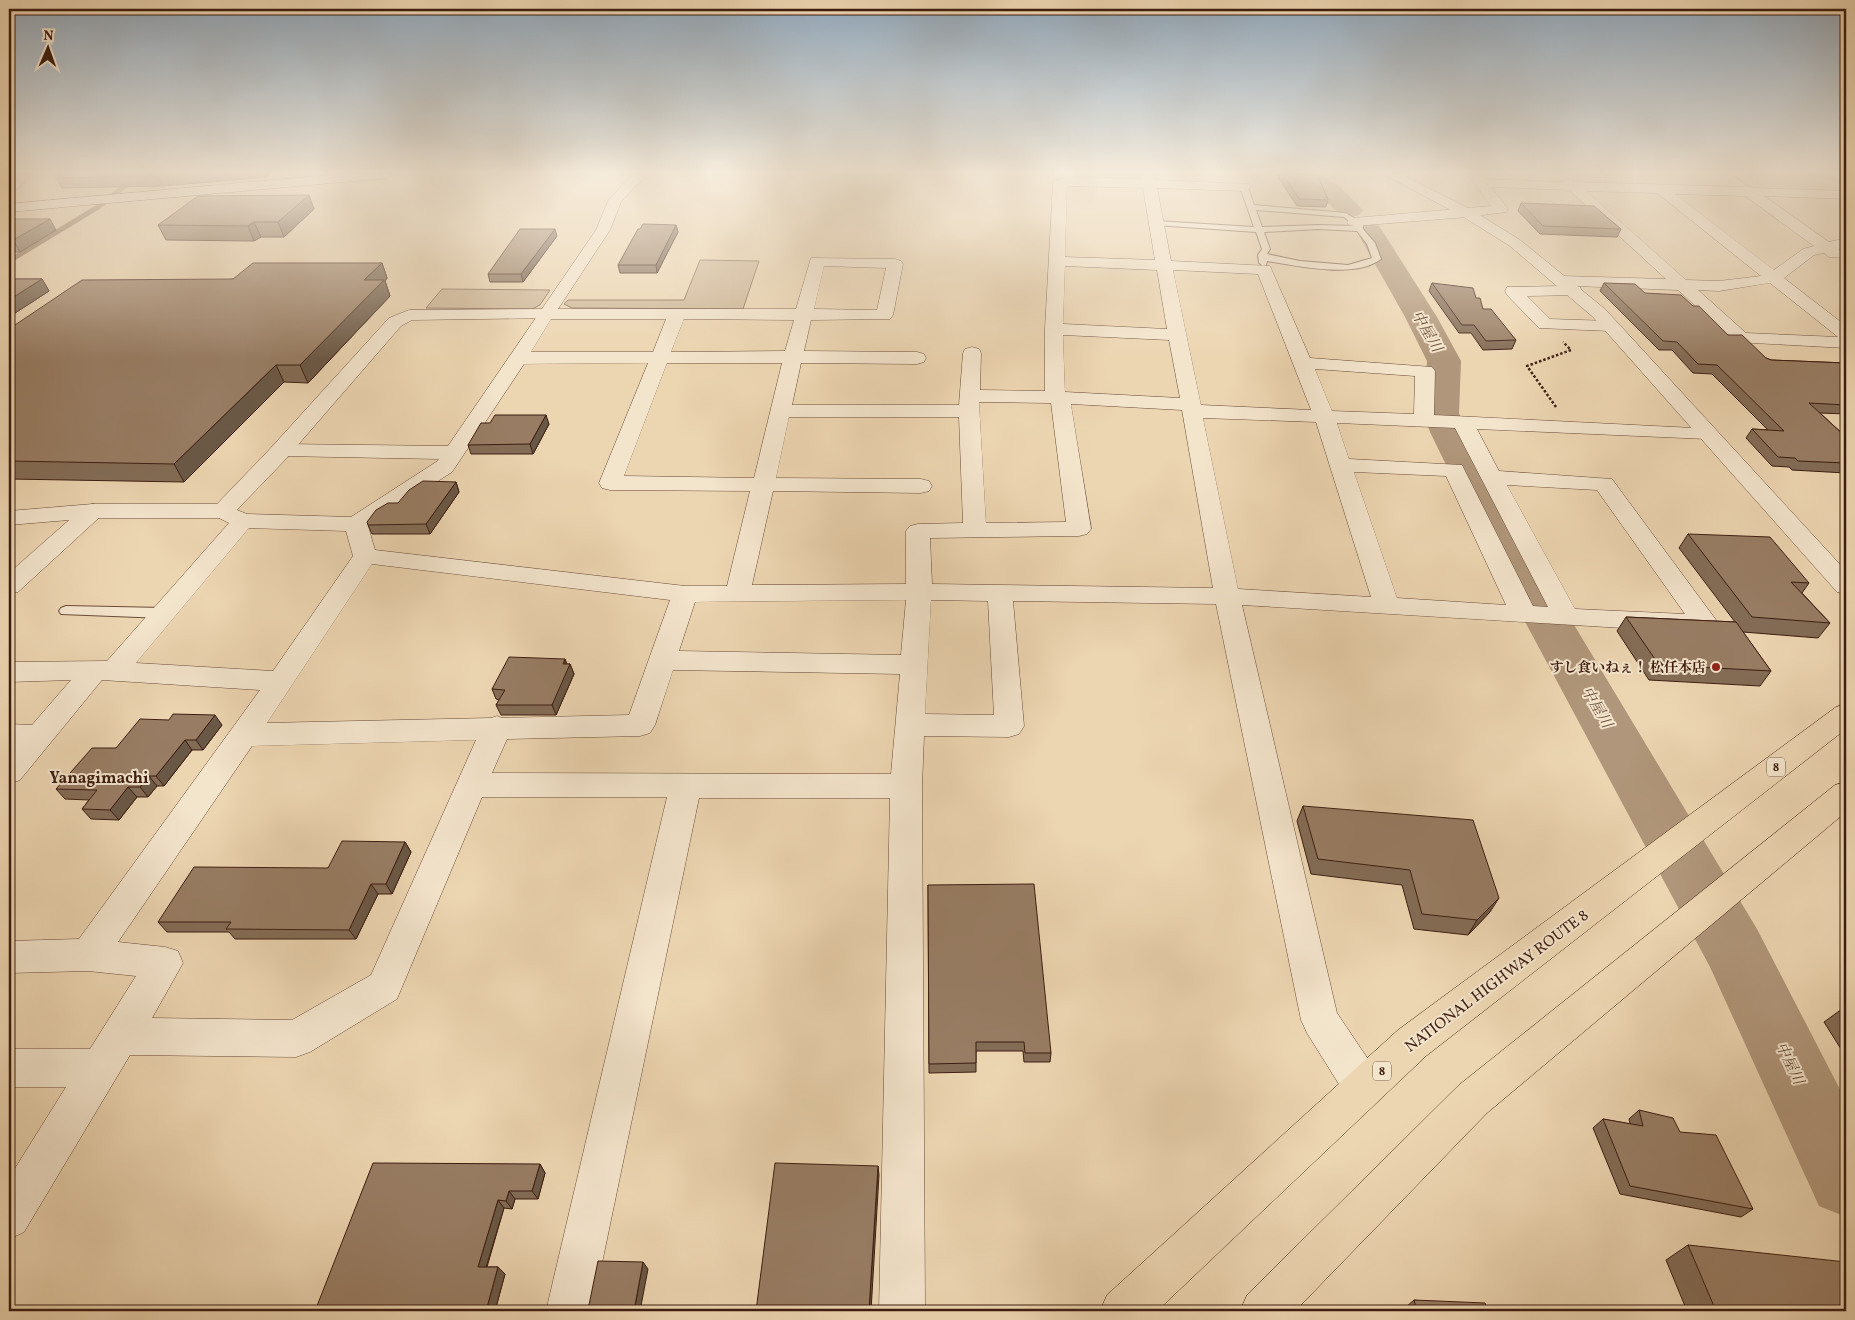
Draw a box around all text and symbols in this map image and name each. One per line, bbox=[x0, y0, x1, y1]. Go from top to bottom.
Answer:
north arrow bbox=[22, 22, 72, 72]
text: N bbox=[43, 27, 54, 46]
water label: 中屋川 bbox=[1405, 307, 1447, 358]
place label: すし食いねぇ！ 松任本店 bbox=[1549, 659, 1706, 678]
marker: すし食いねぇ！ 松任本店 bbox=[1710, 661, 1722, 673]
water label: 中屋川 bbox=[1575, 683, 1617, 734]
road number: 8 bbox=[1767, 758, 1785, 776]
district label: Yanagimachi bbox=[49, 768, 149, 790]
street label: NATIONAL HIGHWAY ROUTE 8 bbox=[1401, 905, 1594, 1058]
water label: 中屋川 bbox=[1769, 1039, 1809, 1090]
road number: 8 bbox=[1373, 1062, 1391, 1080]

